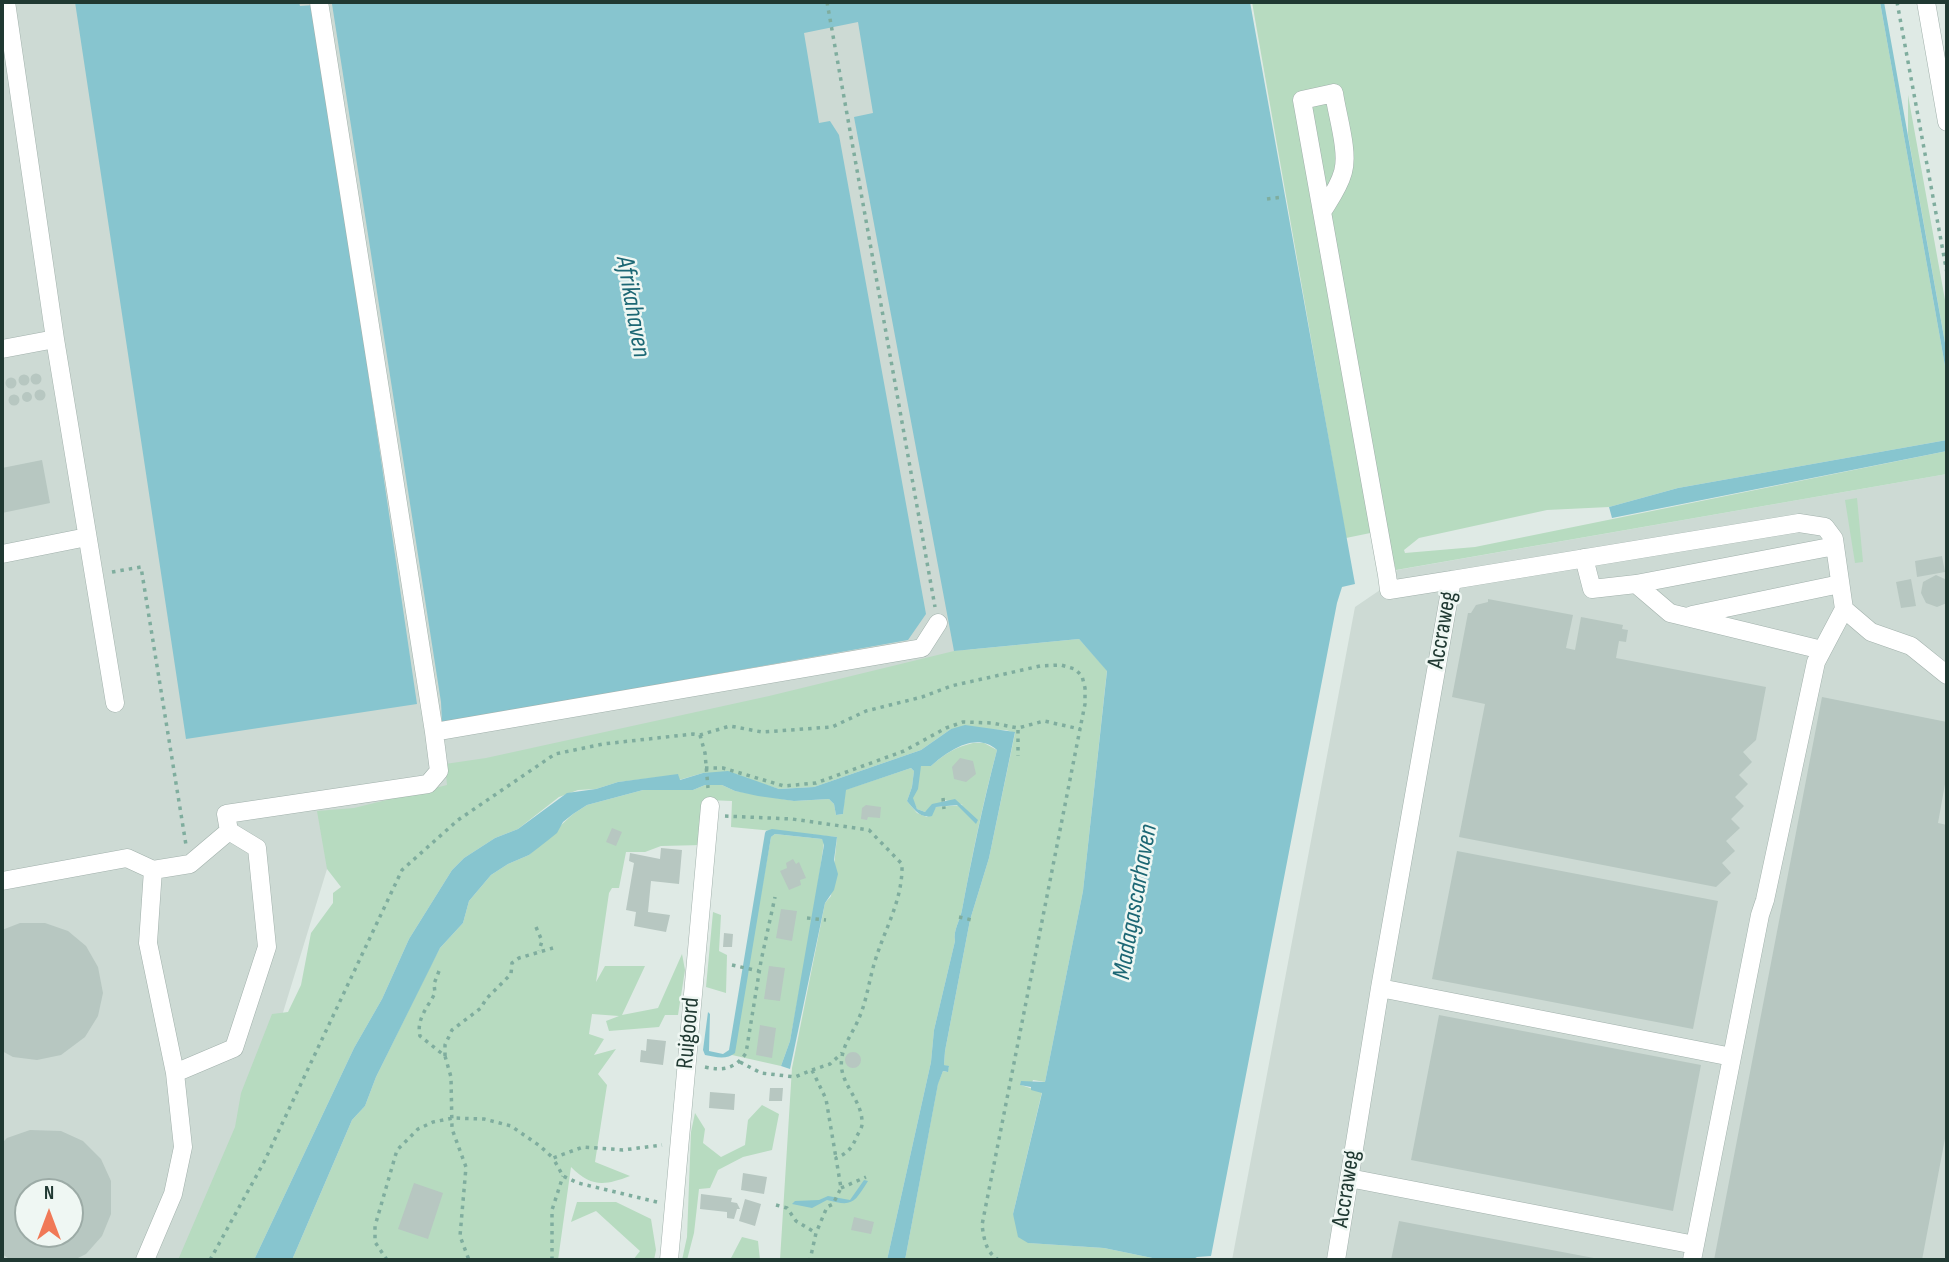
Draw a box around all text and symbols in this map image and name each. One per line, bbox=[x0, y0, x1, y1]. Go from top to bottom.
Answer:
water label: Afrikahaven bbox=[608, 254, 656, 360]
street label: Accraweg bbox=[1422, 589, 1464, 671]
water label: Madagascarhaven bbox=[1107, 822, 1165, 982]
street label: Ruigoord bbox=[672, 996, 706, 1070]
street label: Accraweg bbox=[1327, 1148, 1367, 1230]
north arrow bbox=[14, 1178, 84, 1248]
text: N bbox=[44, 1182, 54, 1205]

